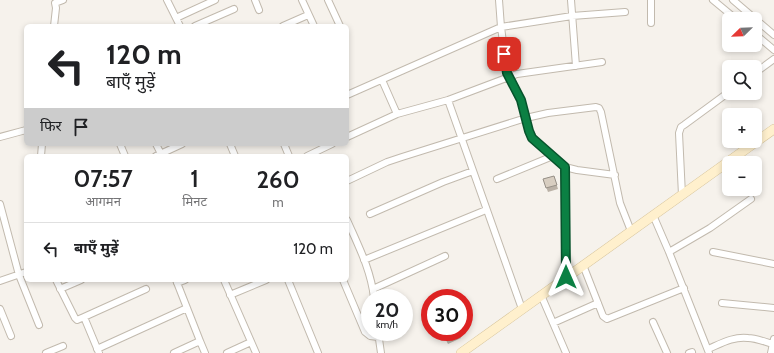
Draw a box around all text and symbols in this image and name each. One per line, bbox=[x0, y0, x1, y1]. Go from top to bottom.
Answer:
north arrow bbox=[722, 12, 762, 52]
map controls bbox=[722, 12, 762, 196]
text: 120 m bbox=[106, 37, 182, 71]
pin bbox=[487, 37, 521, 71]
icon: left bbox=[40, 40, 92, 92]
icon: arrive bbox=[493, 43, 515, 65]
button: search bbox=[722, 60, 762, 100]
text: बाएँ मुड़ें bbox=[106, 71, 155, 93]
button: + bbox=[722, 108, 762, 148]
icon: arrive bbox=[70, 116, 92, 138]
text: फिर bbox=[40, 117, 62, 135]
button: − bbox=[722, 156, 762, 196]
text: 07:57 bbox=[73, 164, 133, 193]
text: 1 bbox=[190, 164, 199, 193]
text: 260 bbox=[256, 165, 300, 194]
text: आगमन bbox=[85, 193, 121, 209]
text: मिनट bbox=[182, 193, 207, 209]
text: m bbox=[272, 194, 284, 210]
icon: left bbox=[40, 238, 62, 260]
text: बाएँ मुड़ें bbox=[74, 239, 119, 257]
text: 120 m bbox=[293, 240, 333, 258]
position arrow bbox=[545, 256, 587, 298]
speed limit sign: 30 bbox=[421, 289, 473, 341]
text: 20 bbox=[375, 298, 399, 322]
text: km/h bbox=[376, 318, 398, 331]

